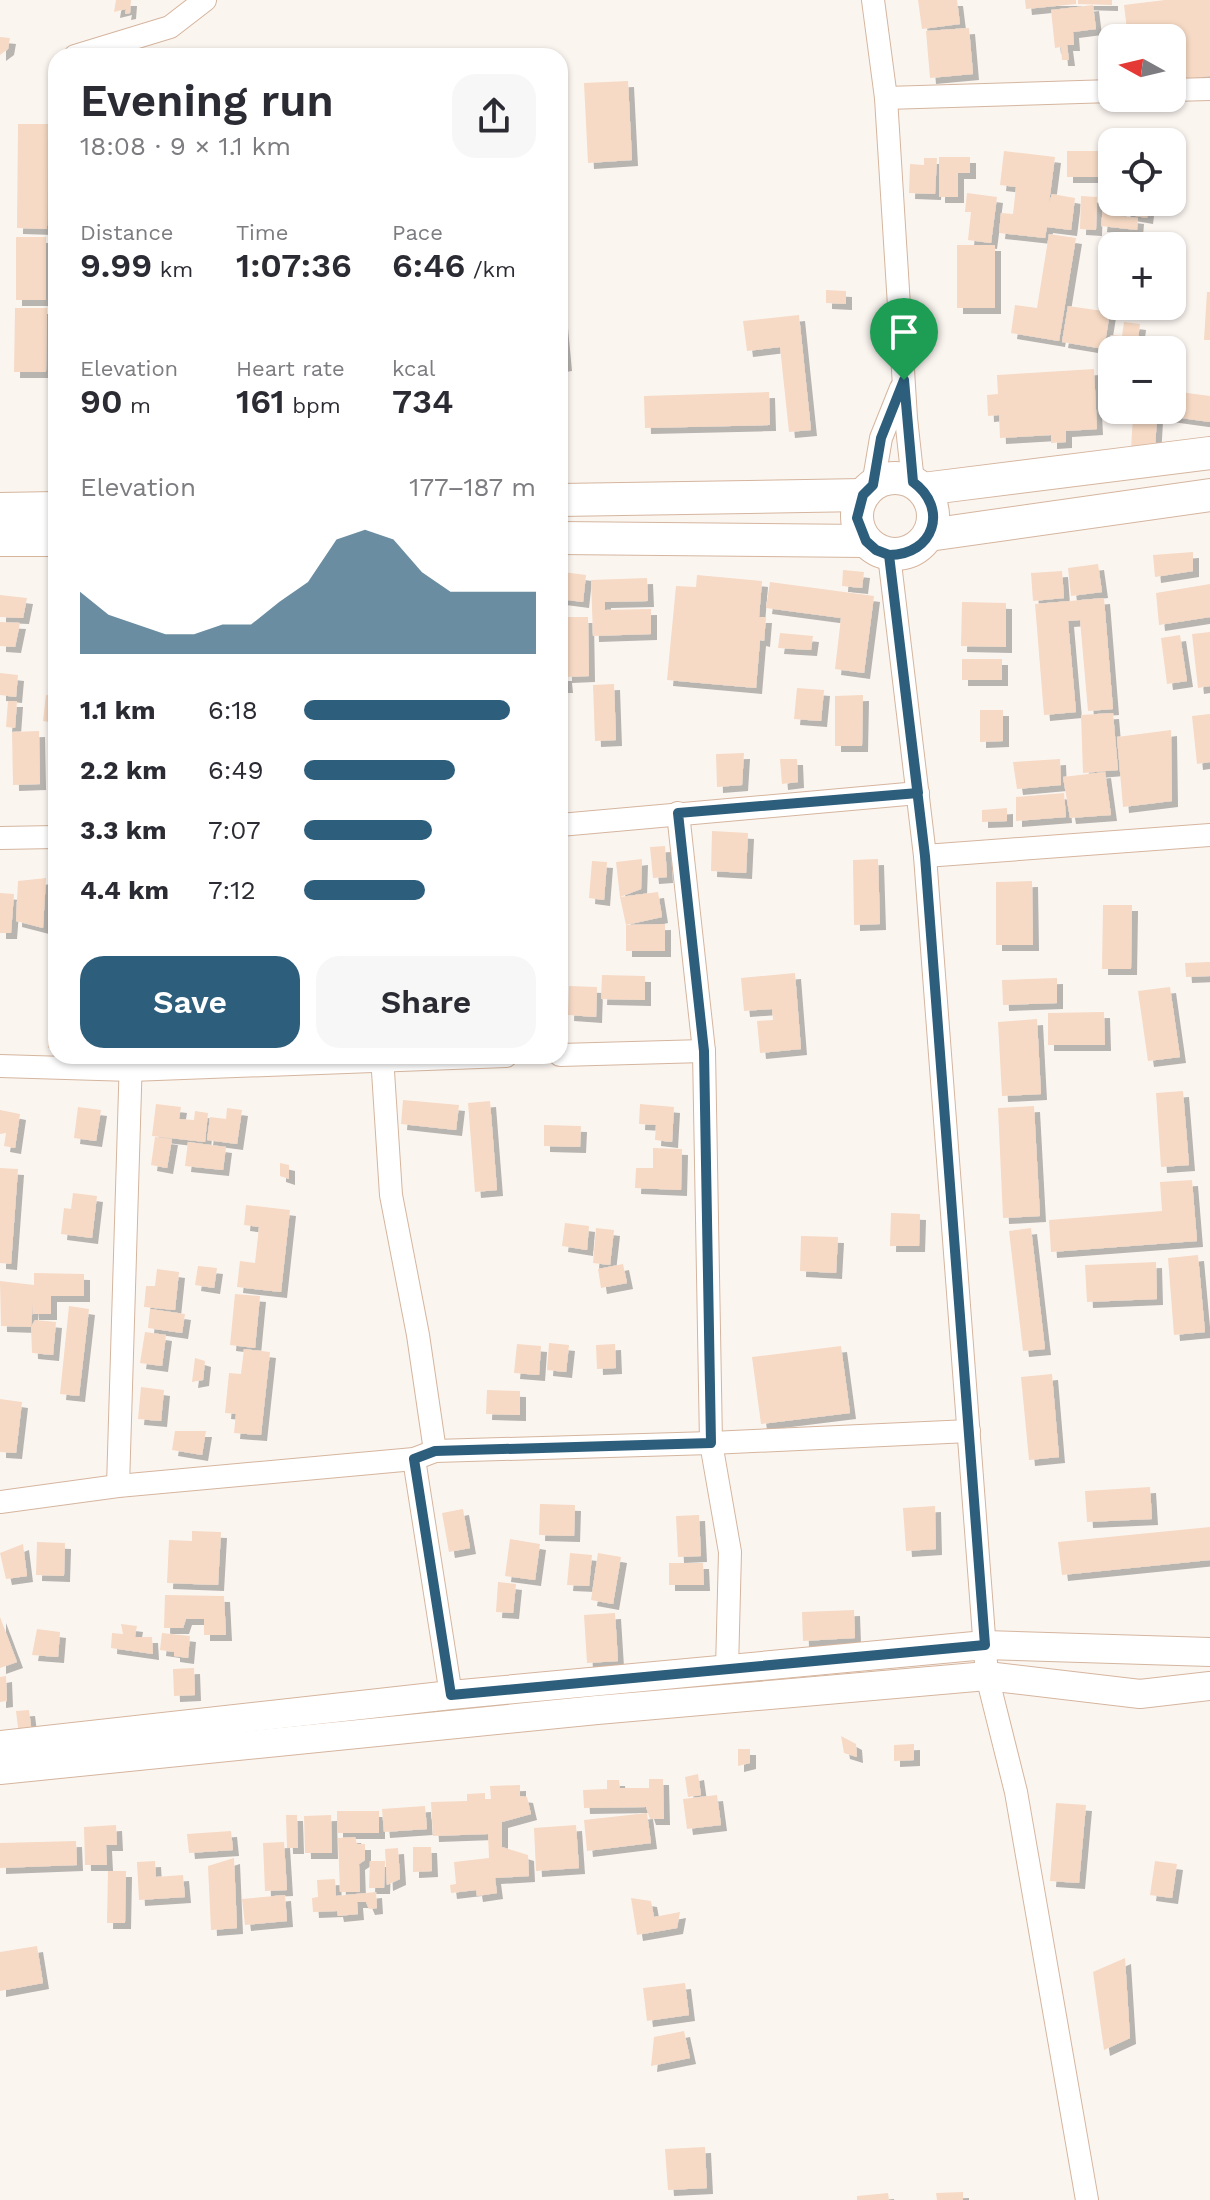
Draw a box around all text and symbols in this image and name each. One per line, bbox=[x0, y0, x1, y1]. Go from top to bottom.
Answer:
north arrow bbox=[1098, 24, 1186, 112]
map controls bbox=[1098, 24, 1186, 424]
button: share bbox=[452, 74, 536, 158]
text: Evening run bbox=[80, 75, 334, 127]
button: locate bbox=[1098, 128, 1186, 216]
text: 18:08 · 9 × 1.1 km bbox=[80, 131, 291, 161]
text: Distance bbox=[80, 220, 174, 245]
text: Time bbox=[236, 220, 288, 245]
text: Pace bbox=[392, 220, 443, 245]
button: + bbox=[1098, 232, 1186, 320]
text: 9.99 bbox=[80, 245, 152, 285]
text: 1:07:36 bbox=[236, 245, 352, 285]
text: 6:46 bbox=[392, 245, 465, 285]
text: km bbox=[152, 257, 193, 282]
text: /km bbox=[465, 257, 516, 282]
pin bbox=[870, 298, 938, 380]
icon: arrive bbox=[882, 310, 926, 354]
button: − bbox=[1098, 336, 1186, 424]
text: Elevation bbox=[80, 356, 178, 381]
text: Heart rate bbox=[236, 356, 345, 381]
text: kcal bbox=[392, 356, 436, 381]
text: 90 bbox=[80, 381, 123, 421]
text: 161 bbox=[236, 381, 285, 421]
text: 734 bbox=[392, 381, 454, 421]
text: m bbox=[123, 393, 151, 418]
text: bpm bbox=[285, 393, 341, 418]
text: Elevation bbox=[80, 472, 196, 502]
text: 177–187 m bbox=[409, 472, 536, 502]
text: 1.1 km bbox=[80, 695, 155, 725]
text: 6:18 bbox=[208, 695, 258, 725]
text: 2.2 km bbox=[80, 755, 167, 785]
text: 6:49 bbox=[208, 755, 263, 785]
text: 3.3 km bbox=[80, 815, 166, 845]
text: 7:07 bbox=[208, 815, 261, 845]
text: 4.4 km bbox=[80, 875, 169, 905]
text: 7:12 bbox=[208, 875, 256, 905]
button: Save bbox=[80, 956, 300, 1048]
button: Share bbox=[316, 956, 536, 1048]

